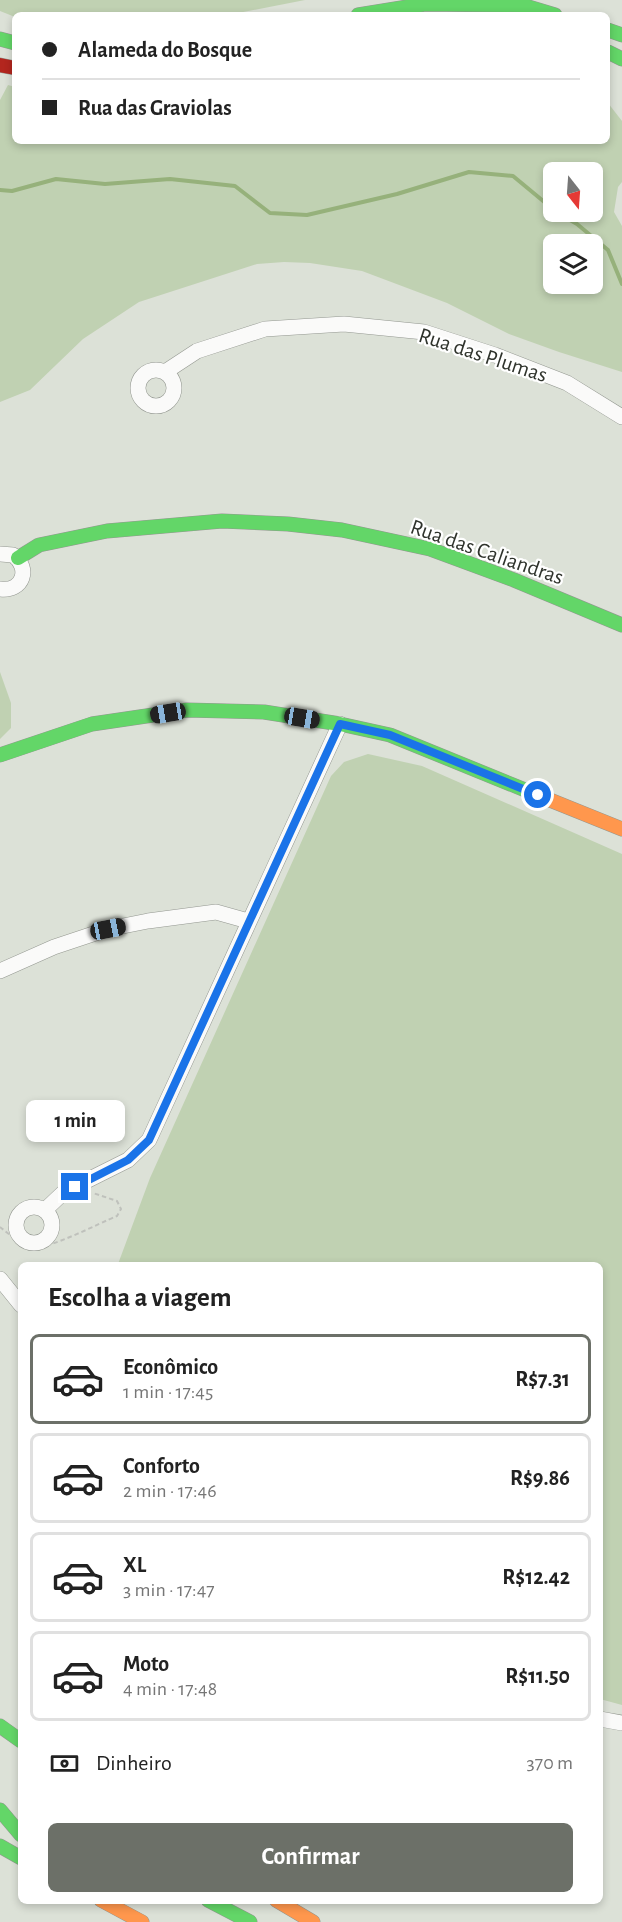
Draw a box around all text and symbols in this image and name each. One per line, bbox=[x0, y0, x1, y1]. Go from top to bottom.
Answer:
text: Alameda do Bosque bbox=[78, 39, 252, 61]
text: Rua das Graviolas bbox=[78, 97, 232, 119]
north arrow bbox=[543, 162, 603, 222]
map controls bbox=[543, 162, 603, 294]
button: layers bbox=[543, 234, 603, 294]
street label: Rua das Plumas bbox=[416, 324, 550, 386]
street label: Rua das Caliandras bbox=[408, 515, 566, 589]
car bbox=[149, 701, 187, 725]
car bbox=[283, 706, 321, 730]
route start bbox=[524, 781, 551, 808]
car bbox=[89, 917, 127, 941]
callout: 1 min bbox=[26, 1100, 124, 1142]
text: 1 min bbox=[54, 1111, 97, 1131]
route end bbox=[61, 1173, 88, 1200]
text: Escolha a viagem bbox=[48, 1284, 231, 1311]
icon: car bbox=[51, 1352, 105, 1406]
text: Econômico bbox=[123, 1356, 218, 1378]
text: R$7.31 bbox=[515, 1368, 570, 1390]
text: 1 min · 17:45 bbox=[123, 1382, 213, 1402]
icon: car bbox=[51, 1451, 105, 1505]
text: Conforto bbox=[123, 1455, 200, 1477]
text: R$9.86 bbox=[510, 1467, 570, 1489]
text: 2 min · 17:46 bbox=[123, 1481, 217, 1501]
icon: car bbox=[51, 1550, 105, 1604]
text: XL bbox=[123, 1554, 146, 1576]
text: R$12.42 bbox=[502, 1566, 570, 1588]
text: 3 min · 17:47 bbox=[123, 1580, 215, 1600]
icon: car bbox=[51, 1649, 105, 1703]
text: Moto bbox=[123, 1653, 169, 1675]
text: R$11.50 bbox=[505, 1665, 570, 1687]
text: 4 min · 17:48 bbox=[123, 1679, 217, 1699]
icon: cash bbox=[48, 1747, 81, 1780]
text: Dinheiro bbox=[96, 1752, 172, 1774]
text: 370 m bbox=[527, 1753, 573, 1773]
button: Confirmar bbox=[48, 1823, 573, 1892]

